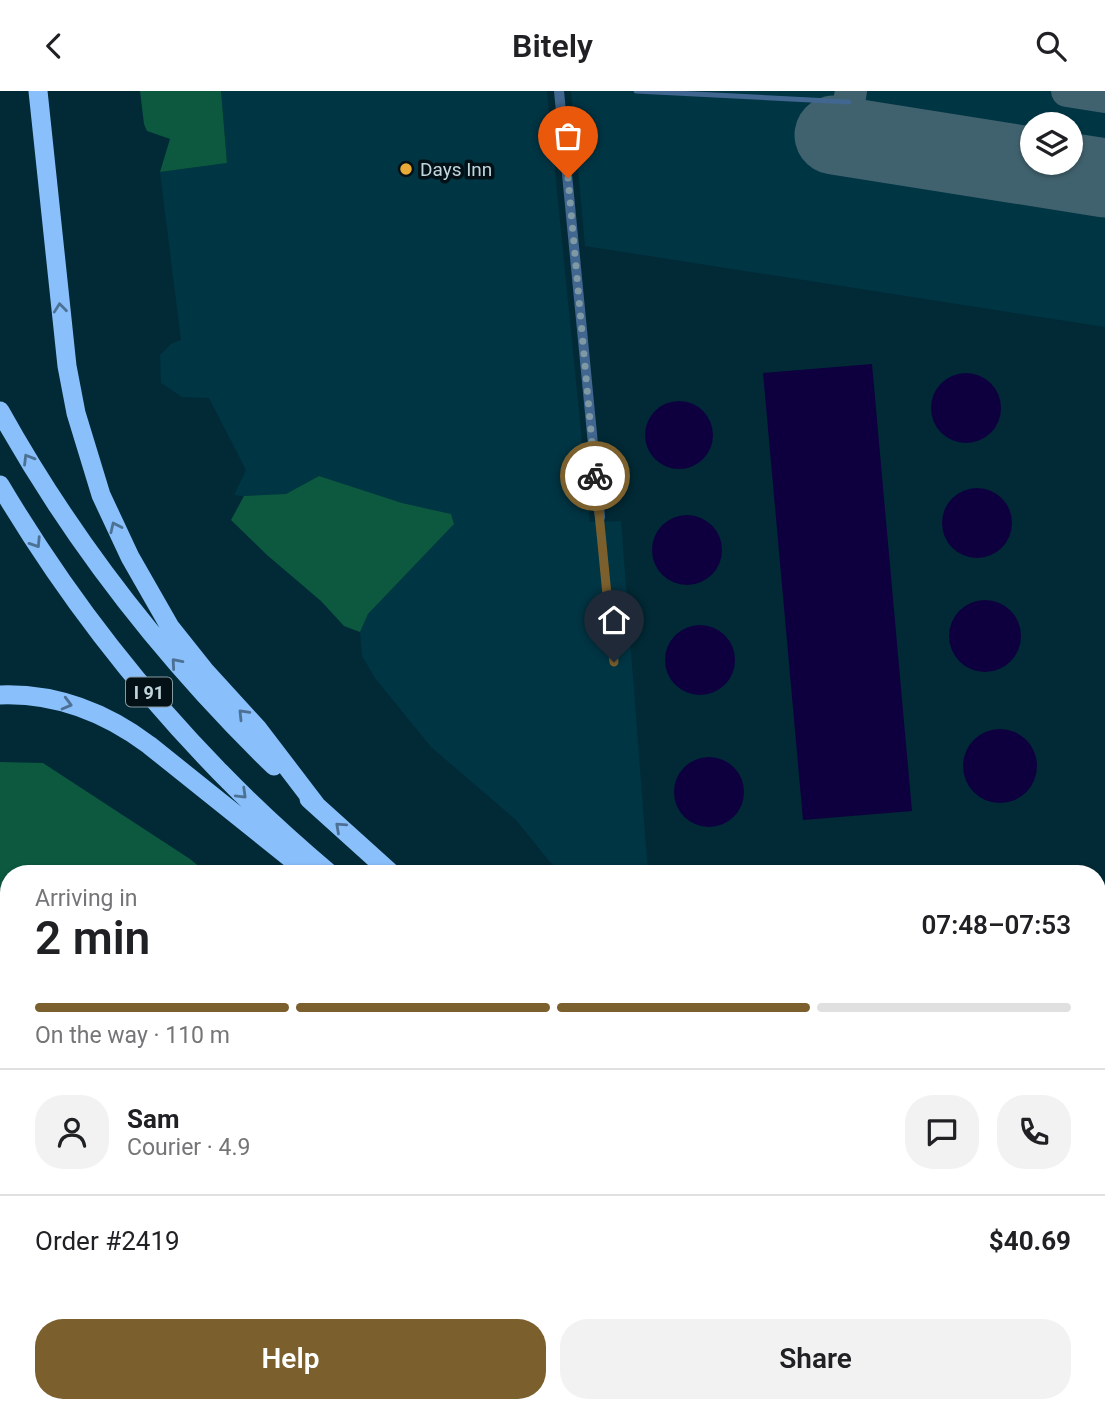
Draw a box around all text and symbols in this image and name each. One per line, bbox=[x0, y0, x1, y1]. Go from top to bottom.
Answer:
icon: back bbox=[35, 27, 73, 65]
text: Bitely bbox=[512, 27, 593, 65]
icon: search bbox=[1032, 27, 1070, 65]
pin bbox=[538, 106, 598, 178]
map controls bbox=[1020, 112, 1083, 175]
button: layers bbox=[1020, 112, 1083, 175]
icon: bag bbox=[549, 117, 587, 155]
place label: Days Inn bbox=[420, 158, 492, 181]
marker: Days Inn bbox=[398, 161, 414, 177]
one-way arrow bbox=[53, 302, 68, 313]
courier bbox=[560, 441, 630, 511]
one-way arrow bbox=[23, 454, 36, 467]
icon: bike bbox=[576, 457, 614, 495]
one-way arrow bbox=[109, 522, 123, 534]
one-way arrow bbox=[28, 535, 41, 548]
pin bbox=[584, 590, 644, 662]
icon: home bbox=[595, 601, 633, 639]
one-way arrow bbox=[172, 658, 184, 671]
road number: I 91 bbox=[126, 677, 172, 707]
one-way arrow bbox=[61, 695, 73, 710]
one-way arrow bbox=[239, 709, 252, 722]
one-way arrow bbox=[234, 786, 246, 798]
one-way arrow bbox=[335, 823, 348, 836]
text: Arriving in bbox=[35, 885, 138, 912]
text: 07:48–07:53 bbox=[921, 910, 1071, 940]
text: 2 min bbox=[35, 911, 150, 965]
text: On the way · 110 m bbox=[35, 1022, 230, 1049]
button: person bbox=[35, 1095, 109, 1169]
button: chat bbox=[905, 1095, 979, 1169]
button: phone bbox=[997, 1095, 1071, 1169]
text: Sam bbox=[127, 1104, 179, 1134]
text: Courier · 4.9 bbox=[127, 1134, 250, 1161]
text: Order #2419 bbox=[35, 1226, 180, 1256]
text: $40.69 bbox=[989, 1226, 1071, 1256]
button: Help bbox=[35, 1319, 546, 1399]
button: Share bbox=[560, 1319, 1071, 1399]

